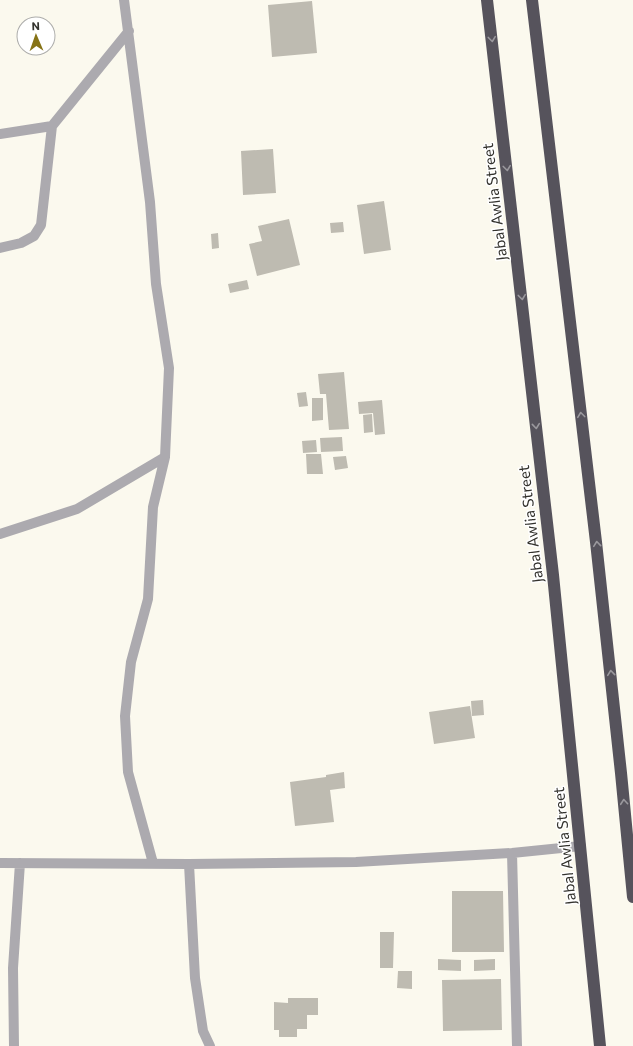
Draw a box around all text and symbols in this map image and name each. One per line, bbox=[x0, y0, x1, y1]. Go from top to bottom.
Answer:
north arrow bbox=[16, 16, 56, 56]
text: N bbox=[31, 19, 40, 32]
one-way arrow bbox=[487, 36, 496, 42]
street label: Jabal Awlia Street bbox=[478, 142, 510, 262]
one-way arrow bbox=[502, 165, 511, 171]
one-way arrow bbox=[517, 294, 526, 300]
one-way arrow bbox=[577, 411, 586, 418]
one-way arrow bbox=[531, 423, 540, 429]
street label: Jabal Awlia Street bbox=[514, 464, 546, 584]
one-way arrow bbox=[592, 541, 601, 547]
one-way arrow bbox=[606, 670, 615, 676]
street label: Jabal Awlia Street bbox=[549, 786, 579, 906]
one-way arrow bbox=[620, 799, 629, 805]

